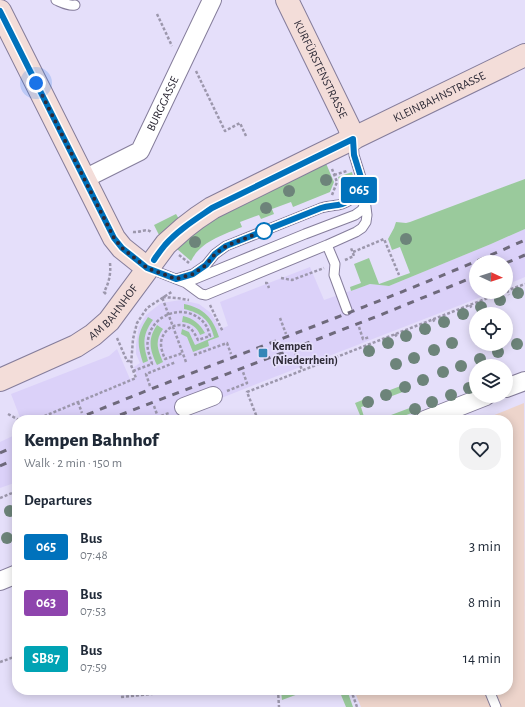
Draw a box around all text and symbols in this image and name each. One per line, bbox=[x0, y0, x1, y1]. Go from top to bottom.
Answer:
street label: KURFÜRSTENSTRASSE bbox=[292, 18, 350, 120]
street label: KLEINBAHNSTRASSE bbox=[391, 69, 487, 124]
your location bbox=[26, 73, 46, 93]
street label: BURGGASSE bbox=[144, 74, 181, 133]
line badge: 065 bbox=[336, 177, 382, 203]
text: 065 bbox=[349, 183, 369, 197]
unlabelled marker bbox=[255, 222, 273, 240]
north arrow bbox=[469, 255, 513, 299]
map controls bbox=[469, 255, 513, 403]
street label: AM BAHNHOF bbox=[86, 282, 140, 342]
button: locate bbox=[469, 307, 513, 351]
place label: Kempen (Niederrhein) bbox=[272, 340, 338, 367]
marker: Kempen (Niederrhein) bbox=[257, 347, 269, 359]
button: layers bbox=[469, 359, 513, 403]
button: heart bbox=[459, 428, 501, 470]
text: Kempen Bahnhof bbox=[24, 431, 158, 450]
text: Walk · 2 min · 150 m bbox=[24, 457, 122, 470]
text: Departures bbox=[24, 493, 92, 508]
text: Bus bbox=[80, 531, 102, 546]
text: 3 min bbox=[469, 539, 501, 554]
text: 065 bbox=[36, 540, 56, 554]
text: 07:48 bbox=[80, 549, 108, 562]
text: Bus bbox=[80, 587, 102, 602]
text: 8 min bbox=[468, 595, 501, 610]
text: 063 bbox=[36, 596, 56, 610]
text: 07:53 bbox=[80, 605, 106, 618]
text: Bus bbox=[80, 643, 102, 658]
text: 14 min bbox=[463, 651, 501, 666]
text: SB87 bbox=[32, 652, 60, 666]
text: 07:59 bbox=[80, 661, 107, 674]

